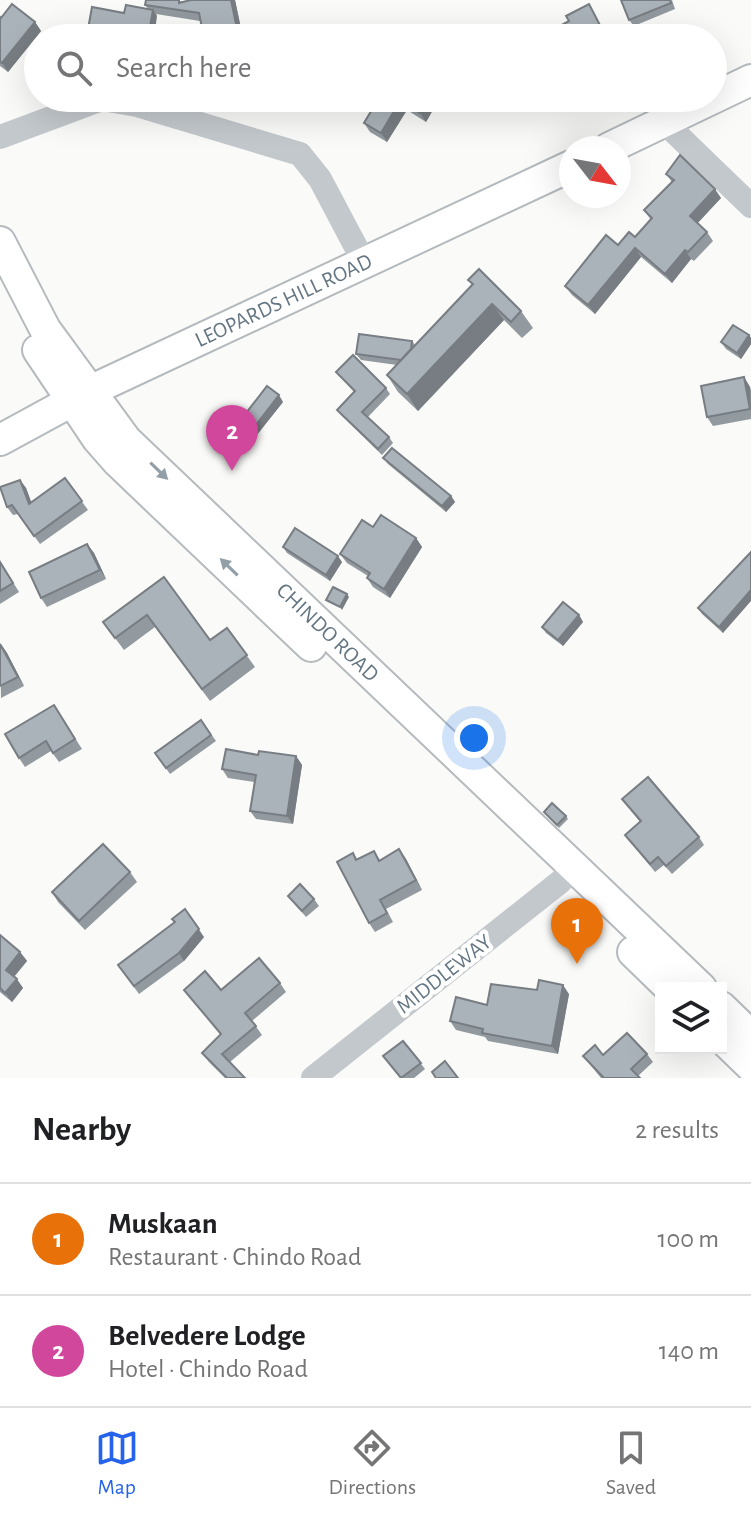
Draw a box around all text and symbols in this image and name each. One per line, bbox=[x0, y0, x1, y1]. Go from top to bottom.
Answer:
search box bbox=[24, 24, 727, 112]
icon: search bbox=[52, 46, 96, 90]
text: Search here bbox=[116, 53, 252, 83]
north arrow bbox=[559, 136, 631, 208]
street label: LEOPARDS HILL ROAD bbox=[192, 250, 375, 351]
pin: 2 bbox=[206, 405, 258, 471]
one-way arrow bbox=[149, 461, 168, 480]
one-way arrow bbox=[219, 558, 238, 576]
street label: CHINDO ROAD bbox=[272, 579, 383, 686]
your location bbox=[454, 718, 494, 758]
pin: 1 bbox=[551, 898, 603, 964]
street label: MIDDLEWAY bbox=[392, 930, 496, 1018]
map controls bbox=[655, 982, 727, 1054]
button: layers bbox=[655, 982, 727, 1054]
text: Nearby bbox=[32, 1113, 131, 1147]
text: 2 results bbox=[635, 1117, 719, 1143]
text: Muskaan bbox=[108, 1209, 218, 1239]
text: 1 bbox=[53, 1226, 63, 1252]
text: 100 m bbox=[658, 1226, 719, 1252]
text: Restaurant · Chindo Road bbox=[108, 1244, 362, 1270]
text: Belvedere Lodge bbox=[108, 1321, 306, 1351]
text: 2 bbox=[52, 1338, 64, 1364]
text: 140 m bbox=[659, 1338, 719, 1364]
text: Hotel · Chindo Road bbox=[108, 1356, 308, 1382]
tab: Map bbox=[95, 1426, 139, 1500]
tab: Directions bbox=[328, 1426, 416, 1500]
tab: Saved bbox=[606, 1426, 656, 1500]

